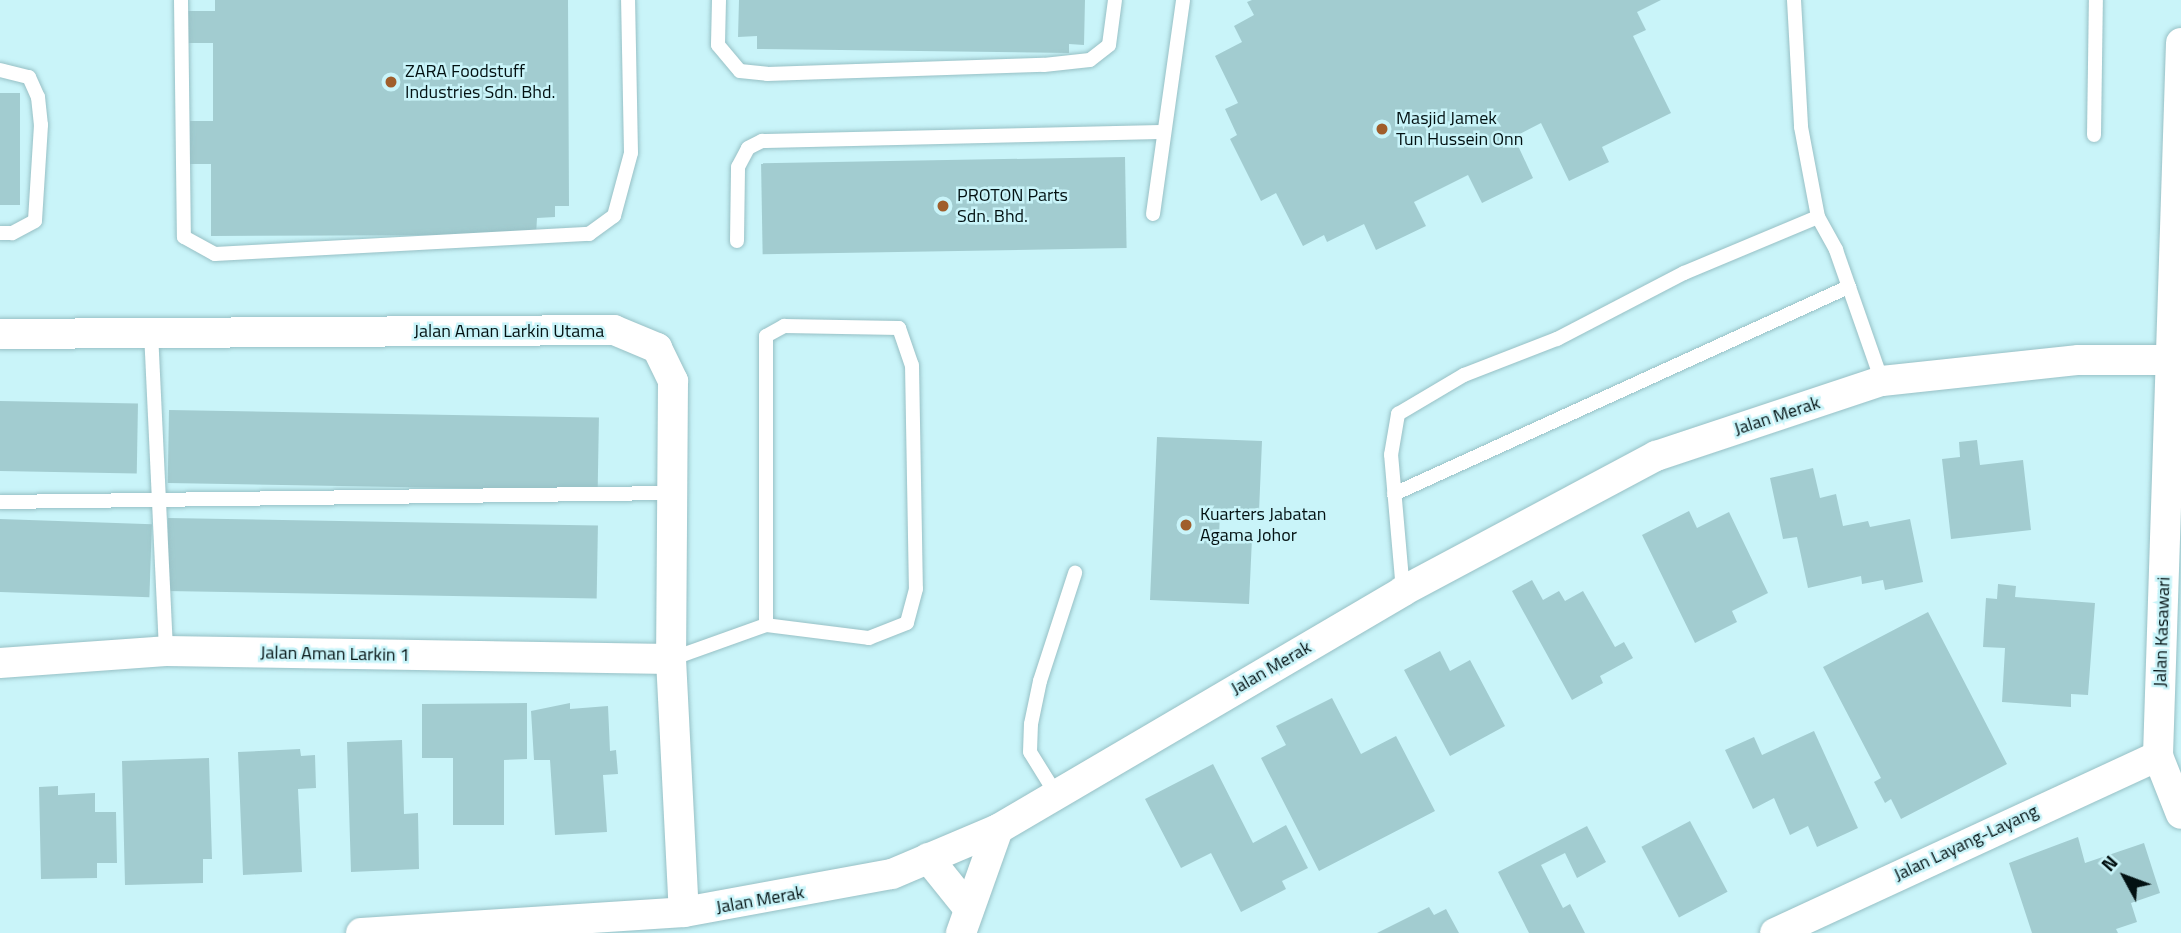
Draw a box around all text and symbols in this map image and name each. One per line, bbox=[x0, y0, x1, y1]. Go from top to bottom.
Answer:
place label: ZARA Foodstuff Industries Sdn. Bhd. bbox=[405, 61, 555, 104]
marker: ZARA Foodstuff Industries Sdn. Bhd. bbox=[383, 74, 399, 90]
place label: Masjid Jamek Tun Hussein Onn bbox=[1396, 108, 1523, 150]
marker: Masjid Jamek Tun Hussein Onn bbox=[1374, 121, 1390, 137]
place label: PROTON Parts Sdn. Bhd. bbox=[957, 185, 1068, 228]
marker: PROTON Parts Sdn. Bhd. bbox=[935, 198, 951, 214]
street label: Jalan Aman Larkin Utama bbox=[414, 320, 604, 342]
street label: Jalan Merak bbox=[1731, 392, 1823, 440]
place label: Kuarters Jabatan Agama Johor bbox=[1200, 504, 1326, 546]
marker: Kuarters Jabatan Agama Johor bbox=[1178, 517, 1194, 533]
street label: Jalan Kasawari bbox=[2149, 576, 2175, 688]
street label: Jalan Merak bbox=[1227, 636, 1315, 700]
street label: Jalan Aman Larkin 1 bbox=[260, 642, 410, 666]
street label: Jalan Layang-Layang bbox=[1890, 800, 2042, 886]
north arrow bbox=[2090, 842, 2160, 912]
text: N bbox=[2094, 848, 2124, 877]
street label: Jalan Merak bbox=[714, 882, 806, 918]

